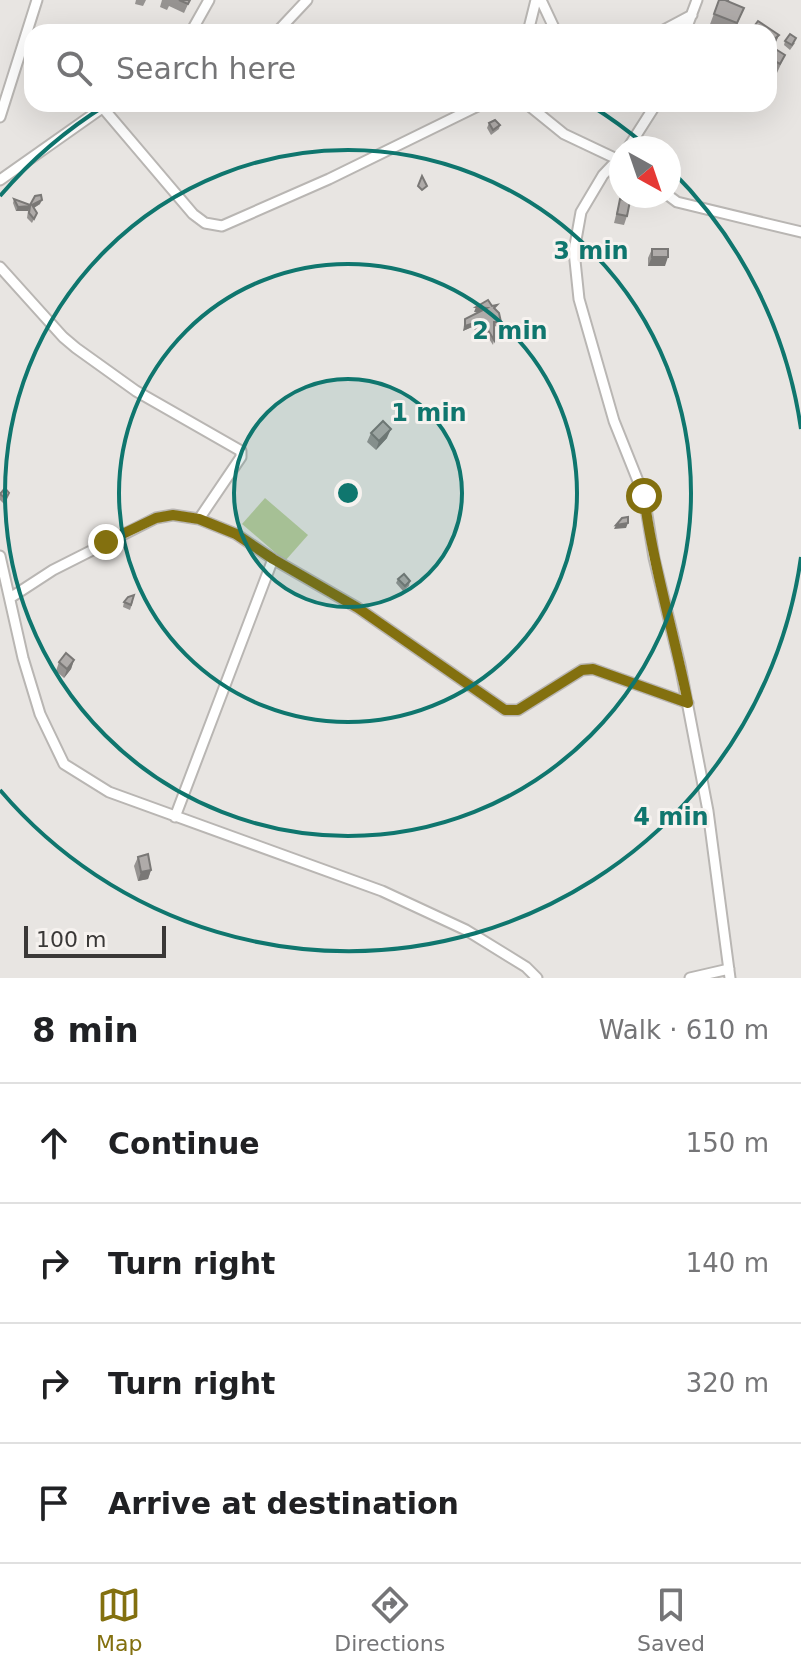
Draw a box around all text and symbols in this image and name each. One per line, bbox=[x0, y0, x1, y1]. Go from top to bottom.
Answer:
search box bbox=[24, 24, 777, 112]
icon: search bbox=[52, 46, 96, 90]
text: Search here bbox=[116, 51, 296, 86]
north arrow bbox=[609, 136, 681, 208]
text: 3 min bbox=[553, 237, 629, 265]
text: 2 min bbox=[472, 317, 548, 345]
text: 1 min bbox=[391, 399, 467, 427]
route start bbox=[626, 478, 662, 514]
centre of rings bbox=[334, 479, 362, 507]
route end bbox=[88, 524, 124, 560]
text: 4 min bbox=[633, 803, 709, 831]
scale bar bbox=[24, 922, 166, 958]
text: 100 m bbox=[36, 927, 106, 952]
text: 8 min bbox=[32, 1010, 139, 1050]
text: Walk · 610 m bbox=[599, 1015, 769, 1045]
icon: ahead bbox=[32, 1121, 76, 1165]
text: Continue bbox=[108, 1126, 260, 1161]
text: 150 m bbox=[686, 1128, 769, 1158]
icon: right bbox=[32, 1241, 76, 1285]
text: Turn right bbox=[108, 1246, 275, 1281]
text: 140 m bbox=[686, 1248, 769, 1278]
icon: right bbox=[32, 1361, 76, 1405]
text: Turn right bbox=[108, 1366, 275, 1401]
text: 320 m bbox=[686, 1368, 769, 1398]
icon: arrive bbox=[32, 1481, 76, 1525]
text: Arrive at destination bbox=[108, 1486, 459, 1521]
tab: Map bbox=[96, 1583, 142, 1656]
tab: Directions bbox=[334, 1583, 445, 1656]
tab: Saved bbox=[637, 1583, 705, 1656]

